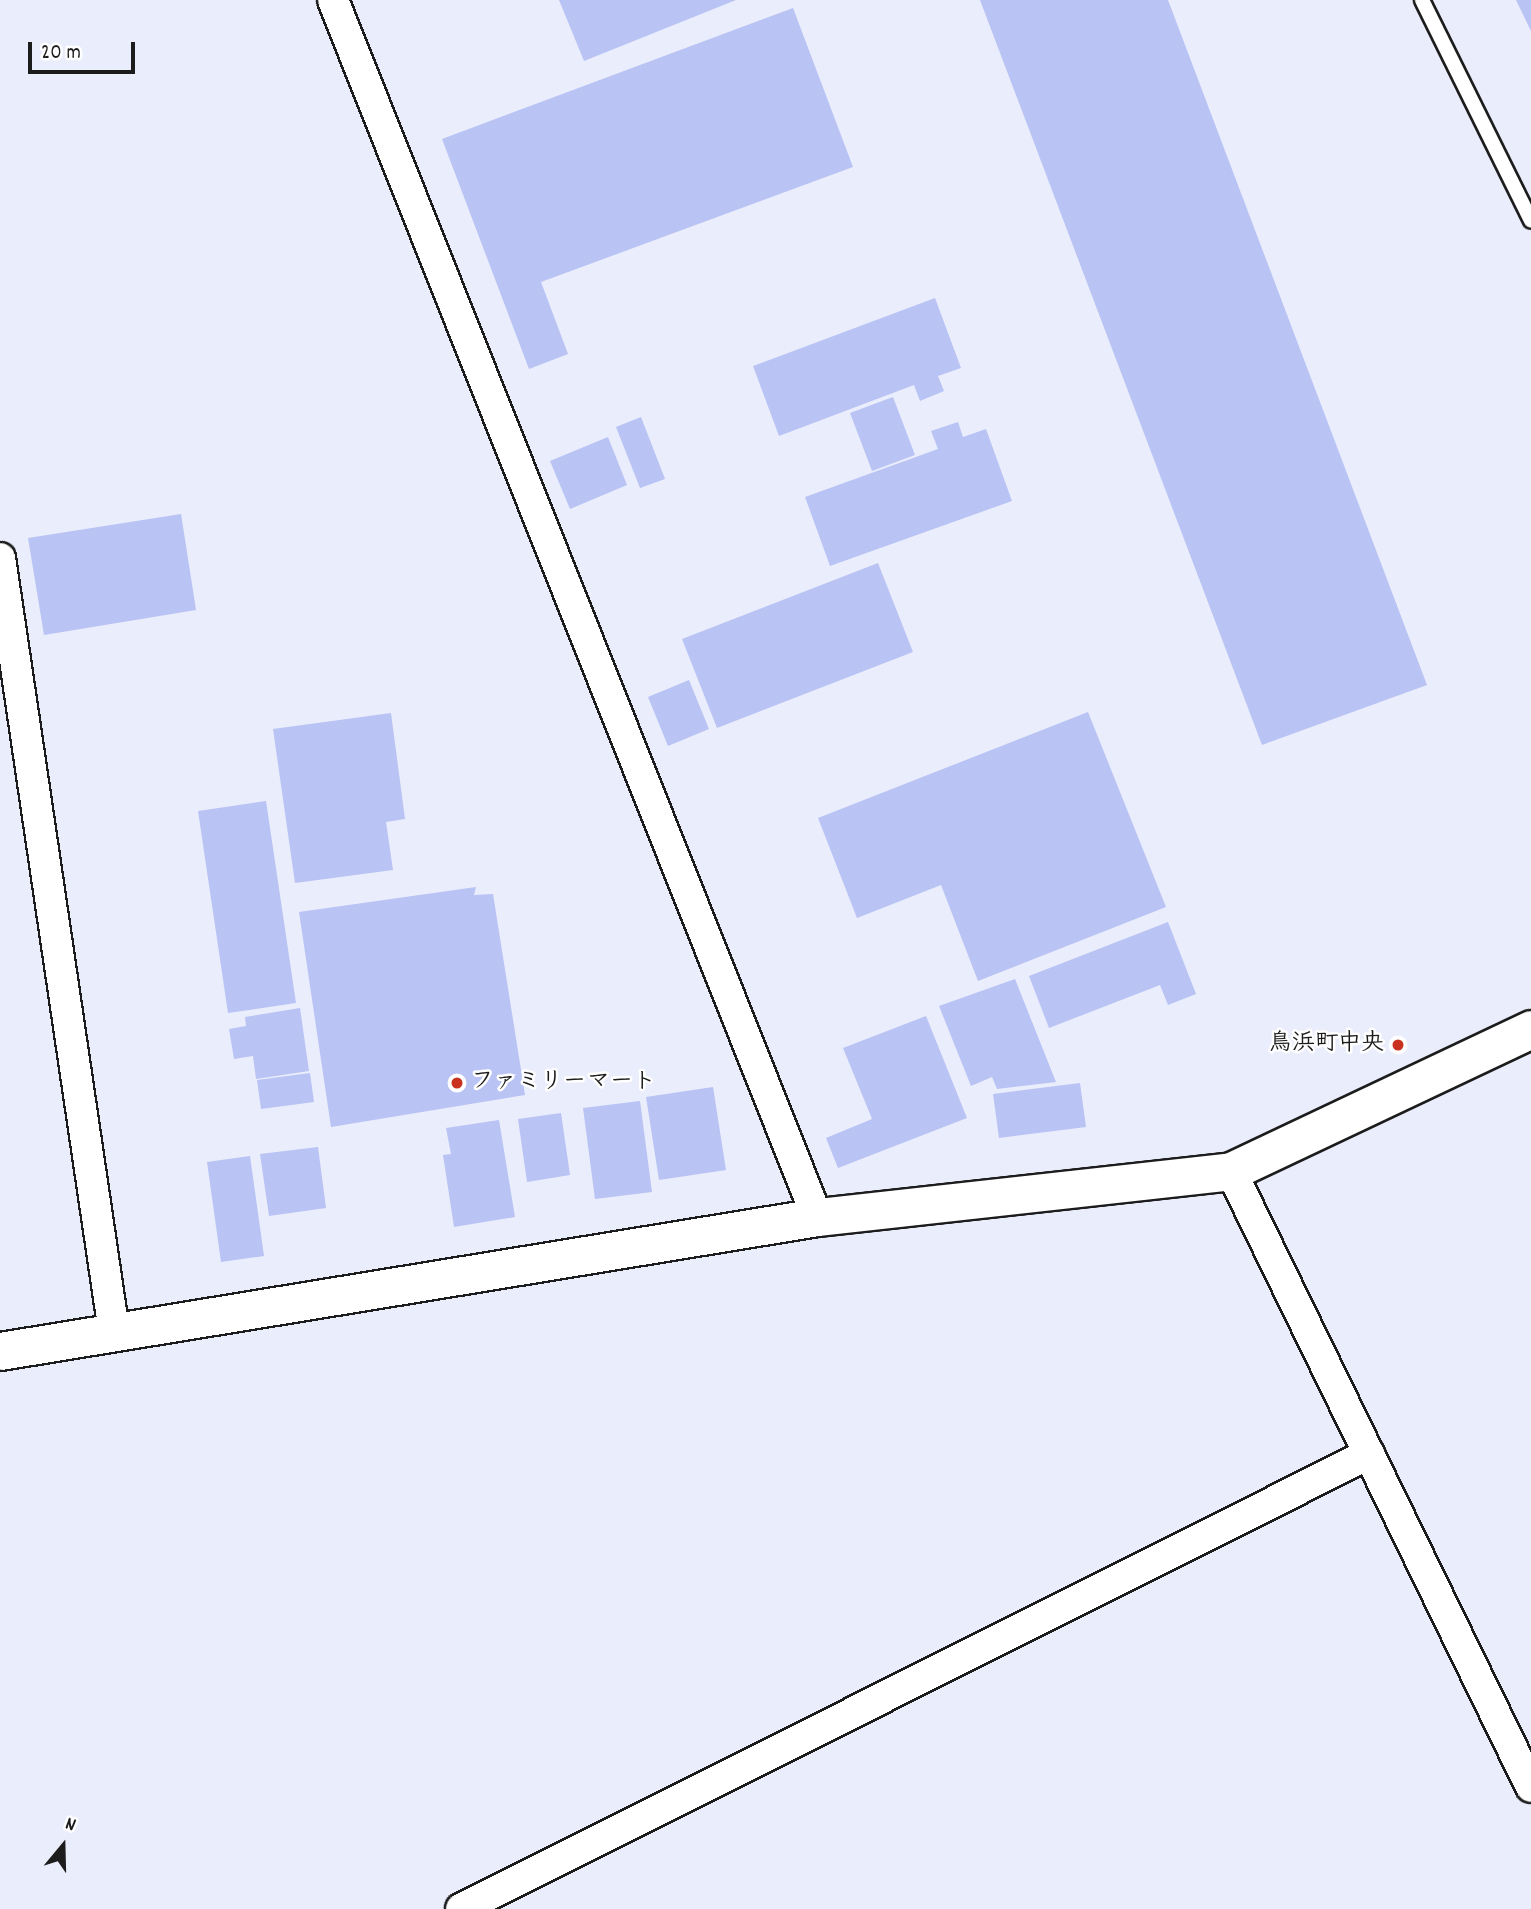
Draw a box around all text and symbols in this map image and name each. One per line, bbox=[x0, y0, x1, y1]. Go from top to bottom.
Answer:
scale bar bbox=[32, 28, 138, 72]
text: 20 m bbox=[41, 39, 81, 69]
place label: 鳥浜町中央 bbox=[1269, 1031, 1384, 1059]
marker: 鳥浜町中央 bbox=[1390, 1037, 1406, 1053]
place label: ファミリーマート bbox=[471, 1069, 655, 1097]
marker: ファミリーマート bbox=[449, 1075, 465, 1091]
north arrow bbox=[28, 1811, 98, 1881]
text: N bbox=[61, 1811, 79, 1840]

